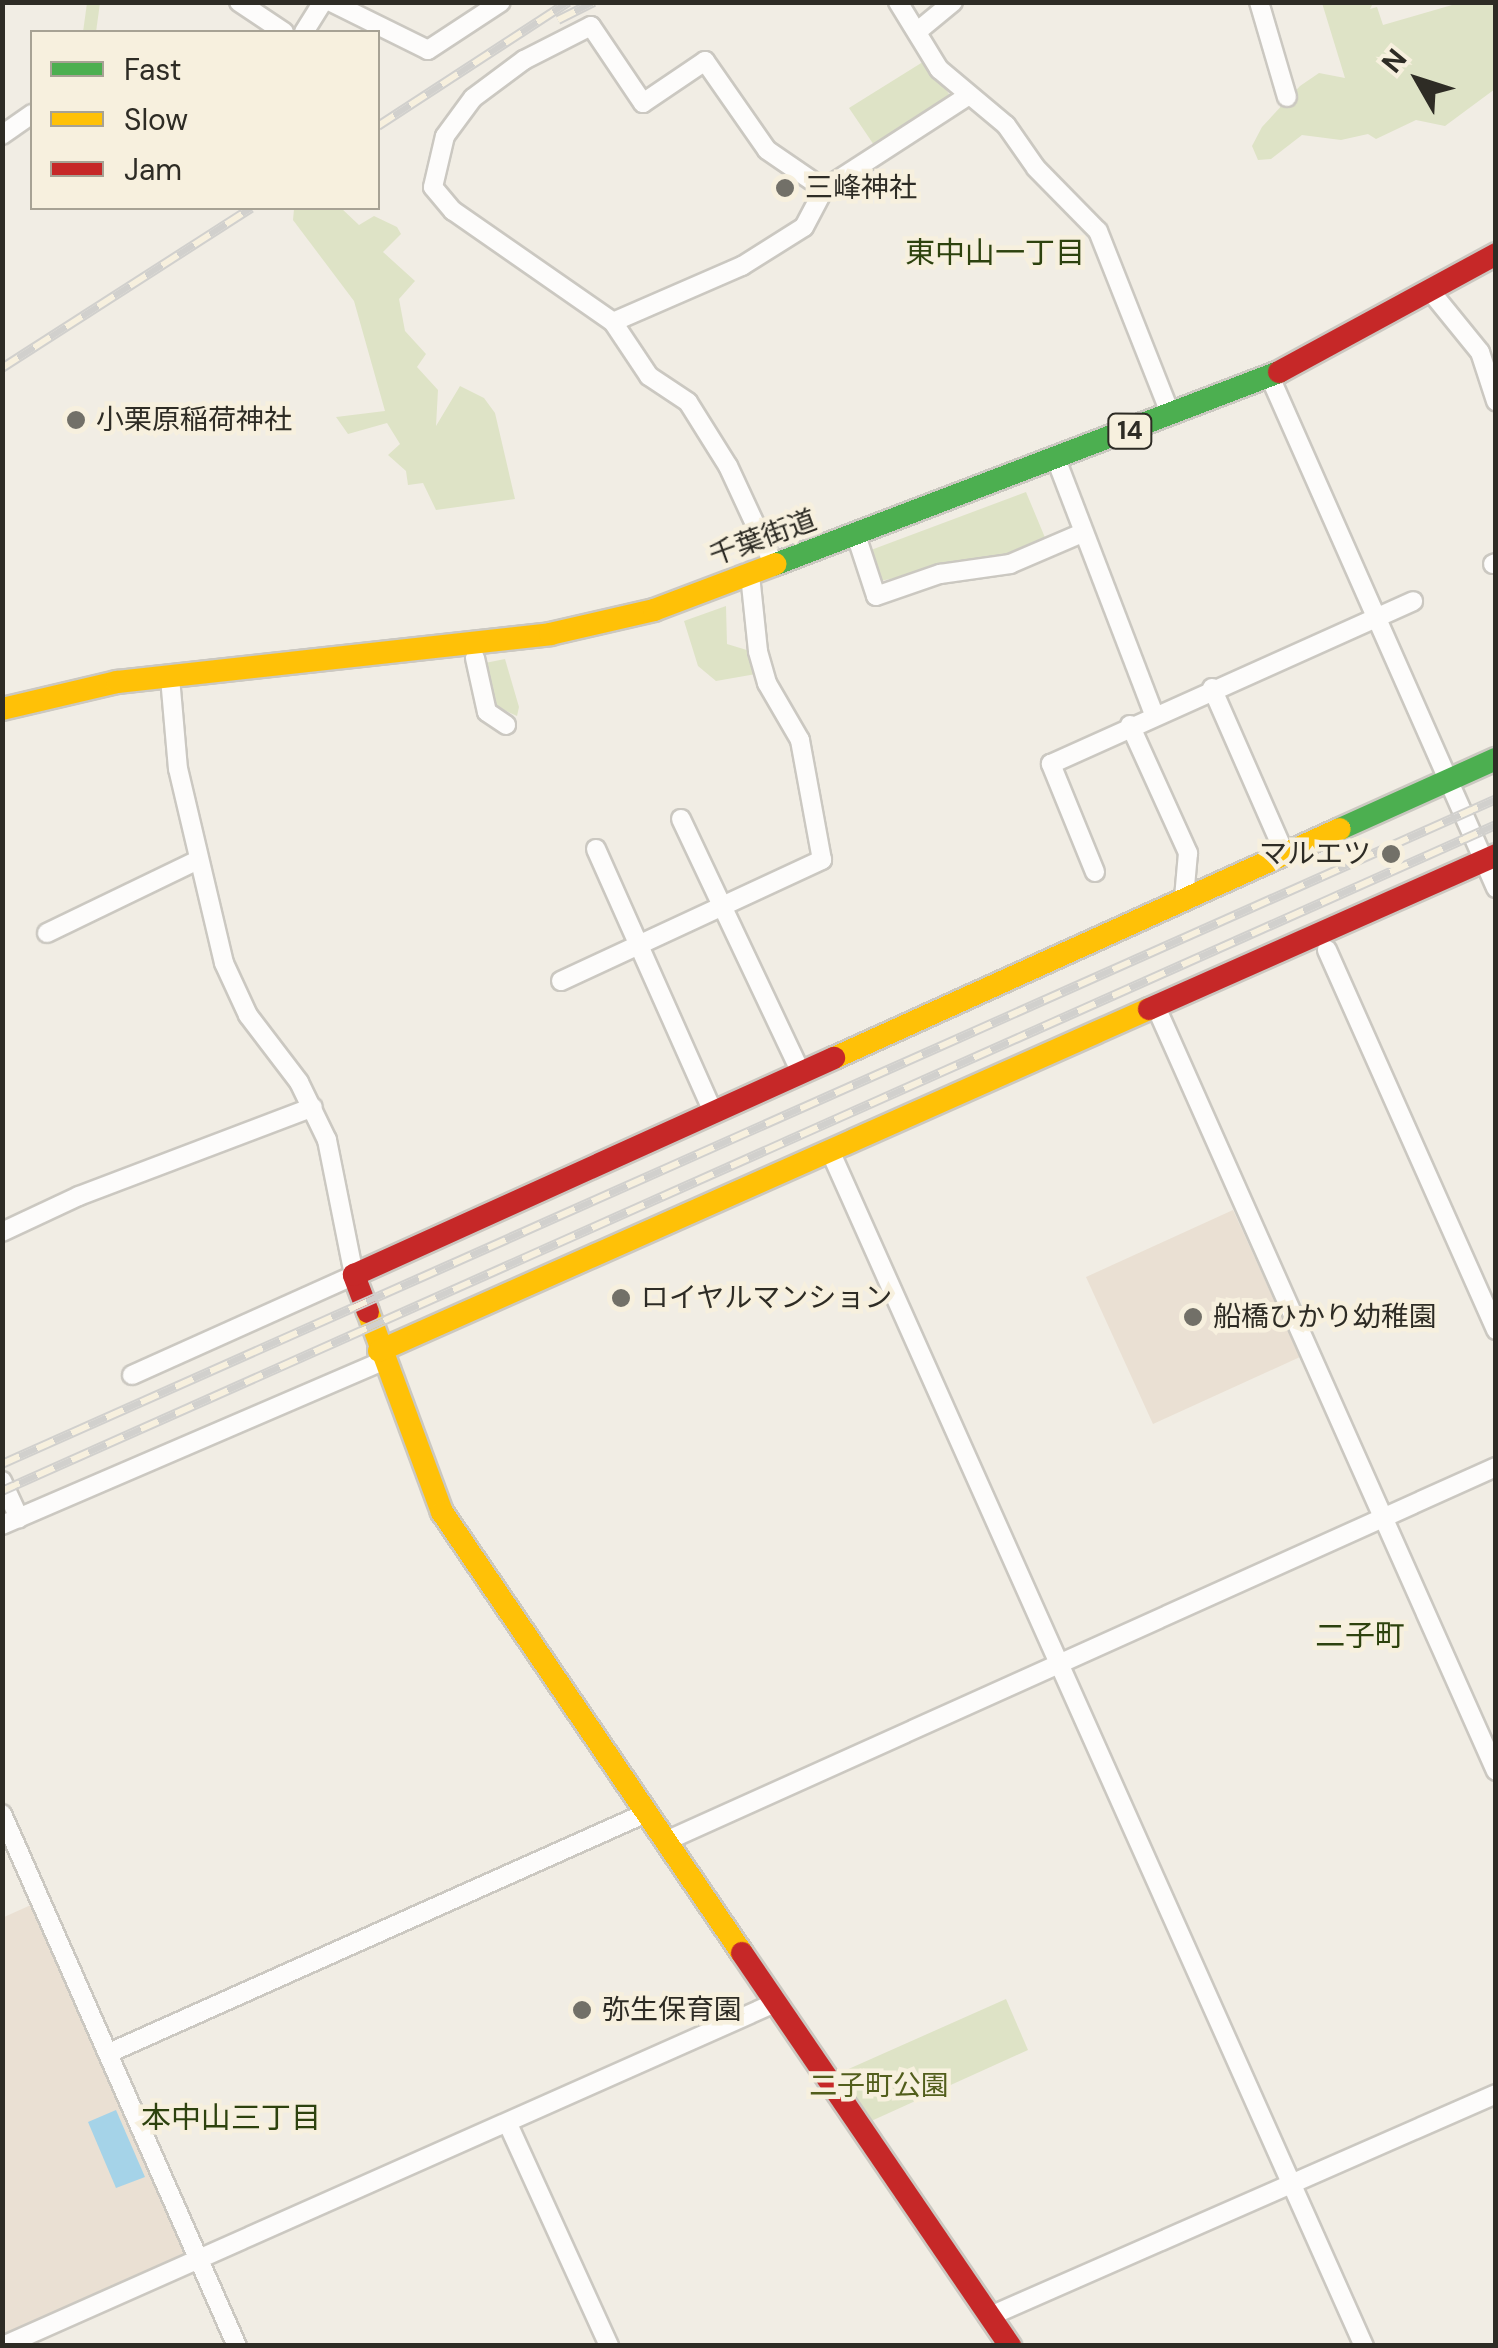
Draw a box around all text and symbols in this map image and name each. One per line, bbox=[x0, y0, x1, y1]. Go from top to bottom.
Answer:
legend bbox=[30, 30, 380, 210]
north arrow bbox=[1368, 30, 1468, 130]
text: N bbox=[1373, 41, 1415, 80]
text: Fast bbox=[124, 50, 182, 89]
text: Slow bbox=[124, 100, 188, 139]
text: Jam bbox=[124, 150, 182, 189]
place label: 三峰神社 bbox=[805, 171, 917, 205]
marker: 三峰神社 bbox=[774, 177, 796, 199]
district label: 東中山一丁目 bbox=[905, 235, 1085, 271]
place label: 小栗原稲荷神社 bbox=[96, 403, 292, 437]
marker: 小栗原稲荷神社 bbox=[65, 409, 87, 431]
road number: 14 bbox=[1105, 411, 1155, 451]
street label: 千葉街道 bbox=[705, 503, 821, 573]
place label: マルエツ bbox=[1259, 837, 1371, 871]
marker: マルエツ bbox=[1380, 843, 1402, 865]
place label: ロイヤルマンション bbox=[641, 1281, 893, 1315]
marker: ロイヤルマンション bbox=[610, 1287, 632, 1309]
place label: 船橋ひかり幼稚園 bbox=[1213, 1300, 1437, 1334]
marker: 船橋ひかり幼稚園 bbox=[1182, 1306, 1204, 1328]
district label: 二子町 bbox=[1315, 1618, 1405, 1654]
place label: 弥生保育園 bbox=[602, 1993, 742, 2027]
marker: 弥生保育園 bbox=[571, 1999, 593, 2021]
park label: 二子町公園 bbox=[809, 2069, 949, 2103]
district label: 本中山三丁目 bbox=[141, 2100, 321, 2136]

